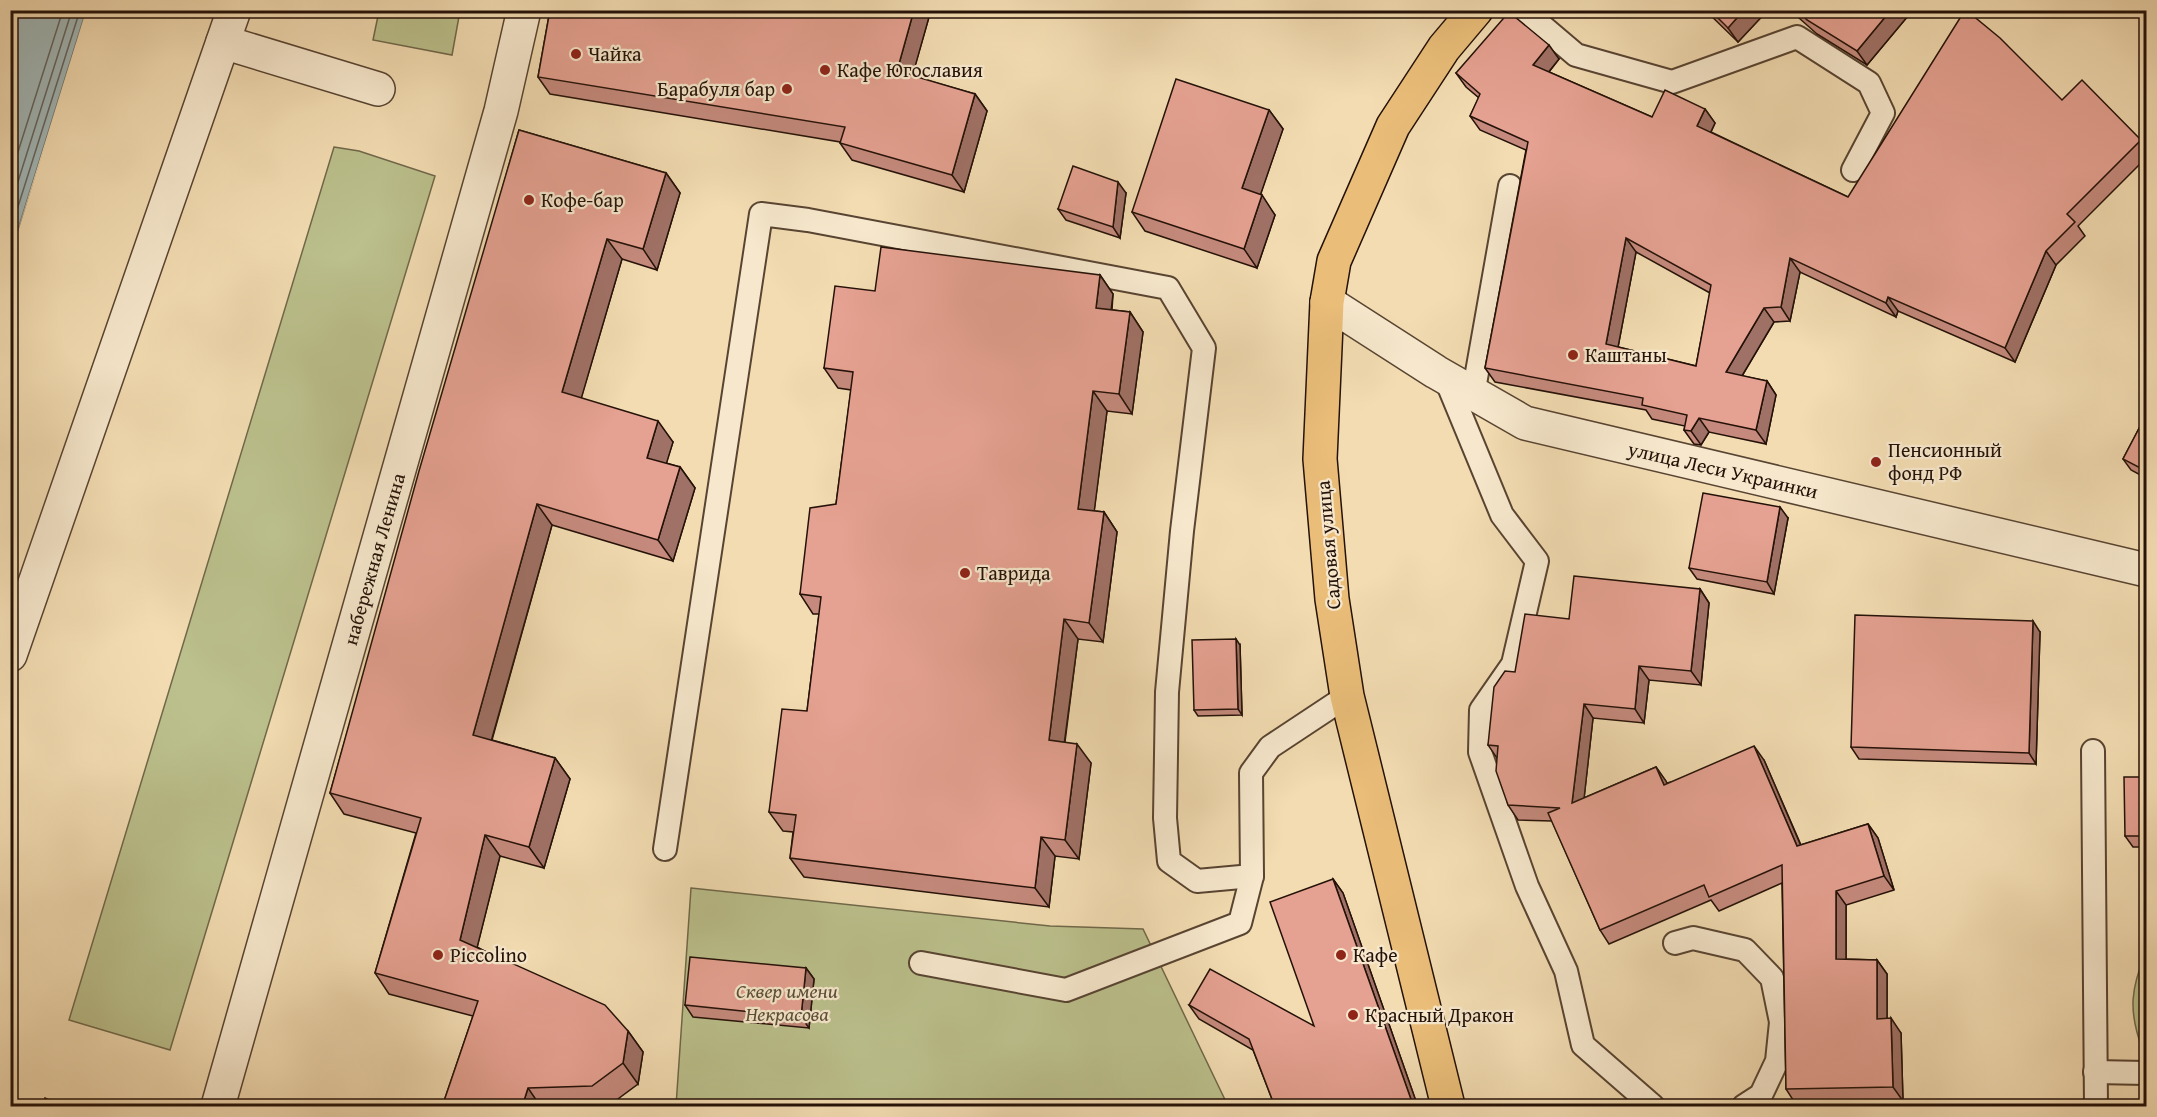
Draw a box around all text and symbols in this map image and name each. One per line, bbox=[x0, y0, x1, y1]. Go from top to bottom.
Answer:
place label: Чайка bbox=[588, 39, 642, 68]
marker: Чайка bbox=[569, 47, 583, 61]
place label: Кафе Югославия bbox=[837, 55, 983, 84]
marker: Кафе Югославия bbox=[818, 63, 832, 77]
place label: Барабуля бар bbox=[657, 74, 775, 103]
marker: Барабуля бар bbox=[780, 82, 794, 96]
place label: Кофе-бар bbox=[541, 185, 624, 214]
marker: Кофе-бар bbox=[522, 193, 536, 207]
place label: Каштаны bbox=[1585, 340, 1667, 369]
marker: Каштаны bbox=[1566, 348, 1580, 362]
street label: улица Леси Украинки bbox=[1624, 433, 1821, 506]
place label: Пенсионный фонд РФ bbox=[1888, 435, 2002, 487]
marker: Пенсионный фонд РФ bbox=[1869, 455, 1883, 469]
street label: набережная Ленина bbox=[335, 469, 412, 648]
street label: Садовая улица bbox=[1307, 479, 1348, 611]
place label: Таврида bbox=[977, 558, 1051, 587]
marker: Таврида bbox=[958, 566, 972, 580]
place label: Piccolino bbox=[450, 940, 527, 969]
place label: Кафе bbox=[1353, 940, 1398, 969]
marker: Piccolino bbox=[431, 948, 445, 962]
marker: Кафе bbox=[1334, 948, 1348, 962]
park label: Сквер имени Некрасова bbox=[736, 976, 838, 1028]
place label: Красный Дракон bbox=[1365, 1000, 1514, 1029]
marker: Красный Дракон bbox=[1346, 1008, 1360, 1022]

